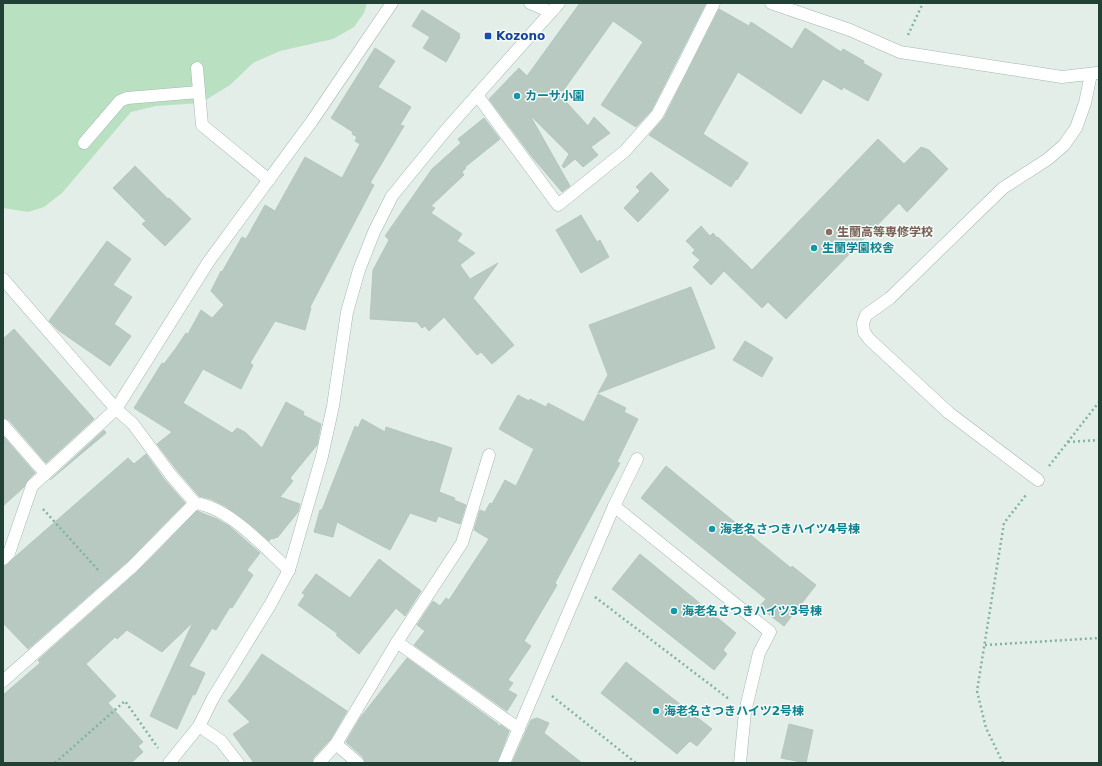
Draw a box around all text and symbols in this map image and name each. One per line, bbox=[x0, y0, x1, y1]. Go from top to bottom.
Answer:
place label: Kozono bbox=[496, 29, 545, 43]
marker: Kozono bbox=[483, 31, 493, 41]
place label: カーサ小園 bbox=[525, 89, 585, 103]
marker: カーサ小園 bbox=[512, 91, 522, 101]
place label: 生蘭高等専修学校 bbox=[837, 225, 933, 239]
marker: 生蘭高等専修学校 bbox=[824, 227, 834, 237]
place label: 生蘭学園校舎 bbox=[822, 241, 894, 255]
marker: 生蘭学園校舎 bbox=[809, 243, 819, 253]
place label: 海老名さつきハイツ4号棟 bbox=[720, 522, 860, 536]
marker: 海老名さつきハイツ4号棟 bbox=[707, 524, 717, 534]
place label: 海老名さつきハイツ3号棟 bbox=[682, 604, 822, 618]
marker: 海老名さつきハイツ3号棟 bbox=[669, 606, 679, 616]
place label: 海老名さつきハイツ2号棟 bbox=[664, 704, 804, 718]
marker: 海老名さつきハイツ2号棟 bbox=[651, 706, 661, 716]

